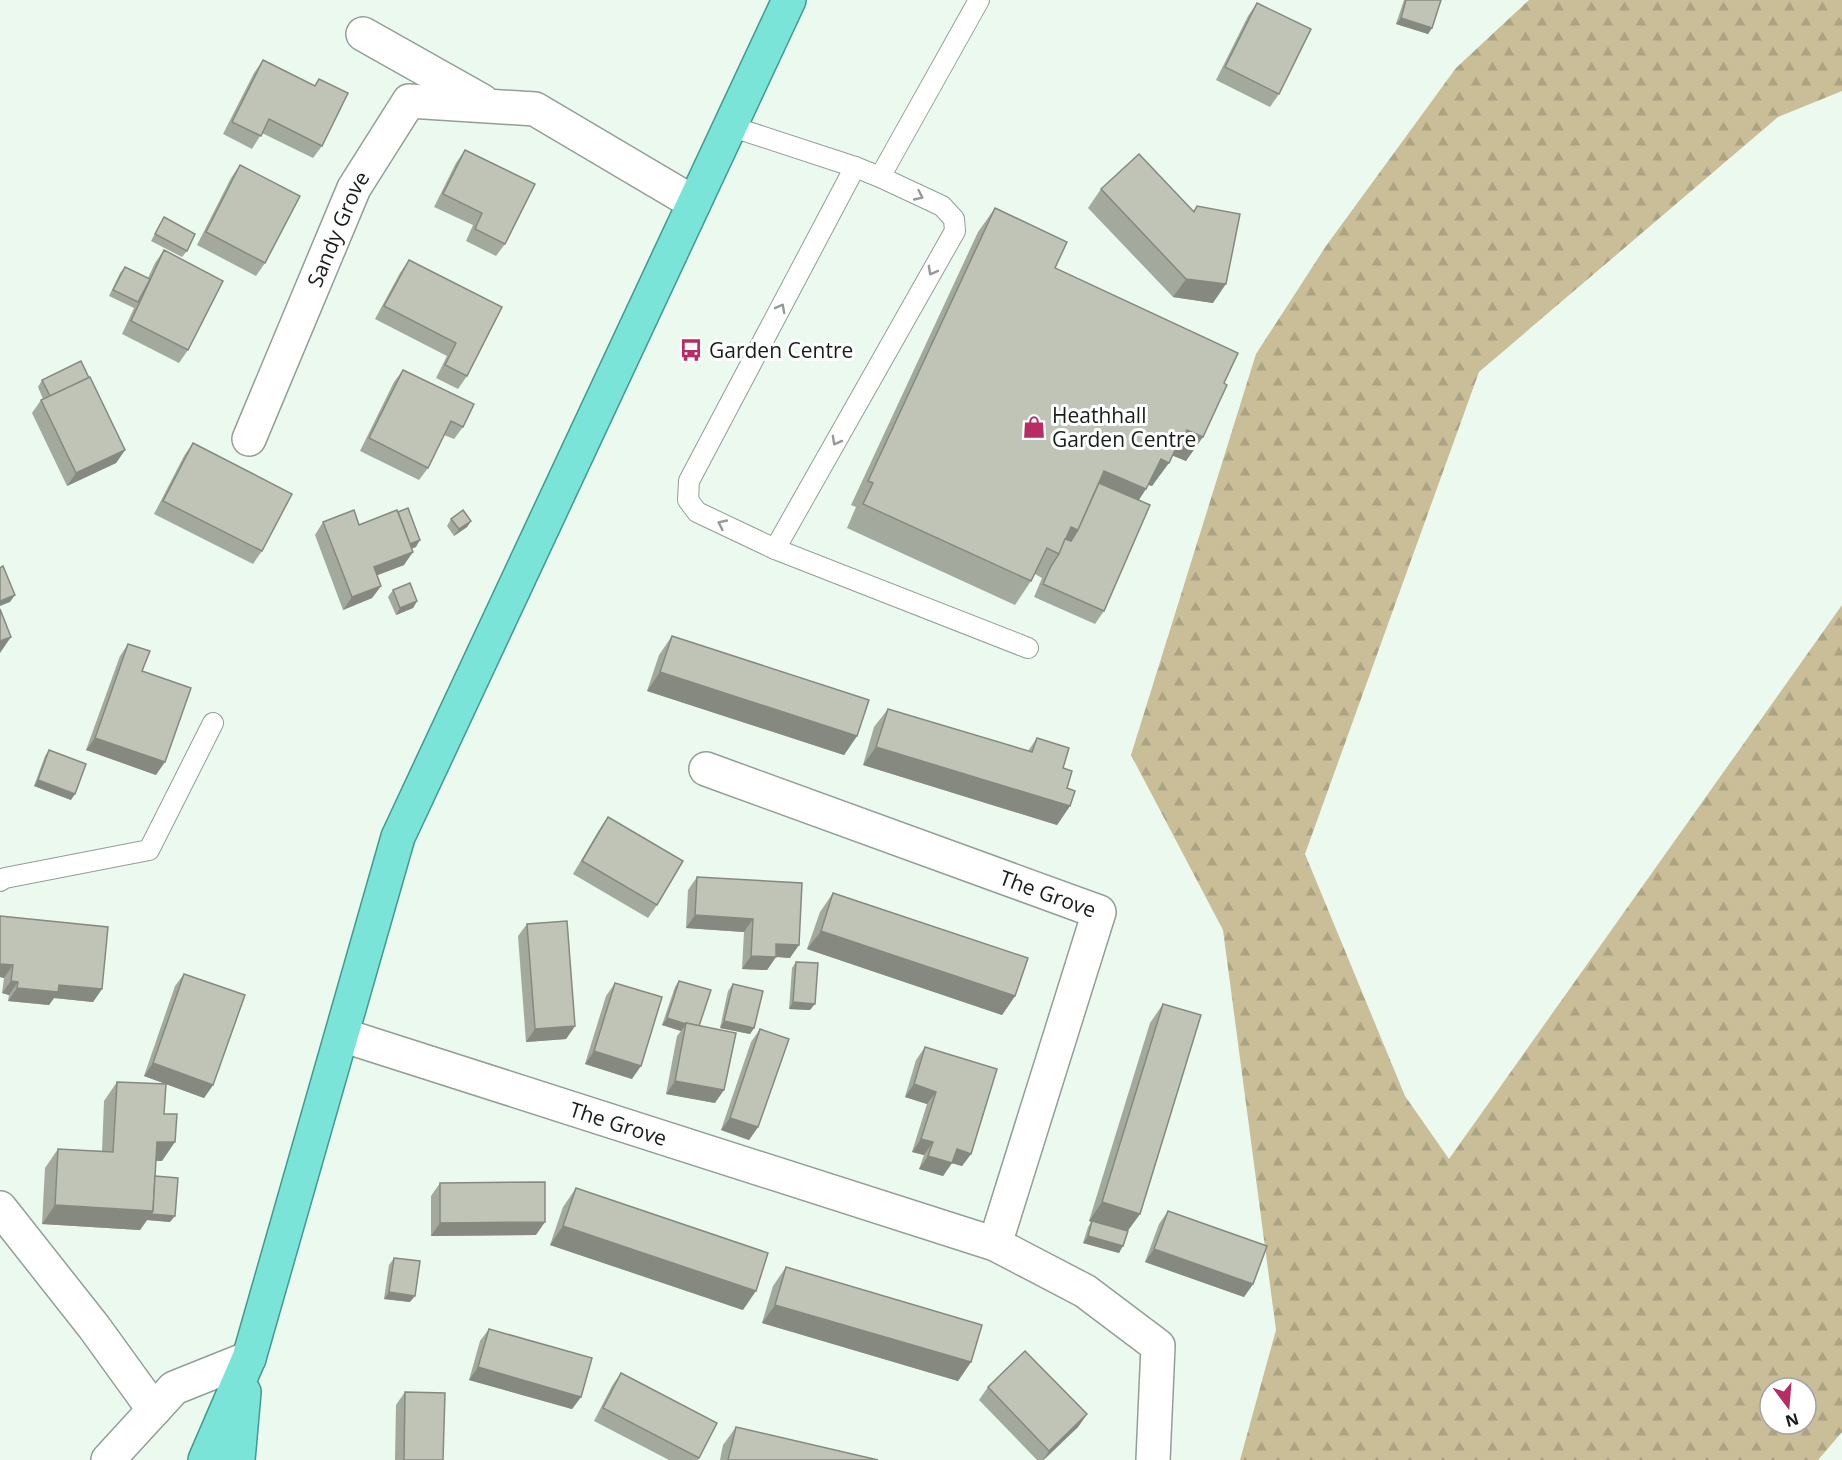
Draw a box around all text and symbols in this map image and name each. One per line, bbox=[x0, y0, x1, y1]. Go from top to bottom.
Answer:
street label: Sandy Grove bbox=[300, 165, 375, 291]
one-way arrow bbox=[913, 188, 924, 200]
one-way arrow bbox=[928, 265, 939, 275]
one-way arrow bbox=[773, 303, 785, 314]
place label: Garden Centre bbox=[709, 336, 853, 364]
bus stop icon: Garden Centre bbox=[678, 337, 704, 363]
place label: Heathhall Garden Centre bbox=[1052, 401, 1196, 453]
shop icon: Heathhall Garden Centre bbox=[1021, 414, 1047, 440]
one-way arrow bbox=[832, 435, 843, 445]
one-way arrow bbox=[717, 520, 728, 532]
street label: The Grove bbox=[996, 863, 1100, 924]
street label: The Grove bbox=[566, 1095, 670, 1152]
north arrow bbox=[1758, 1376, 1818, 1436]
text: N bbox=[1783, 1408, 1801, 1433]

